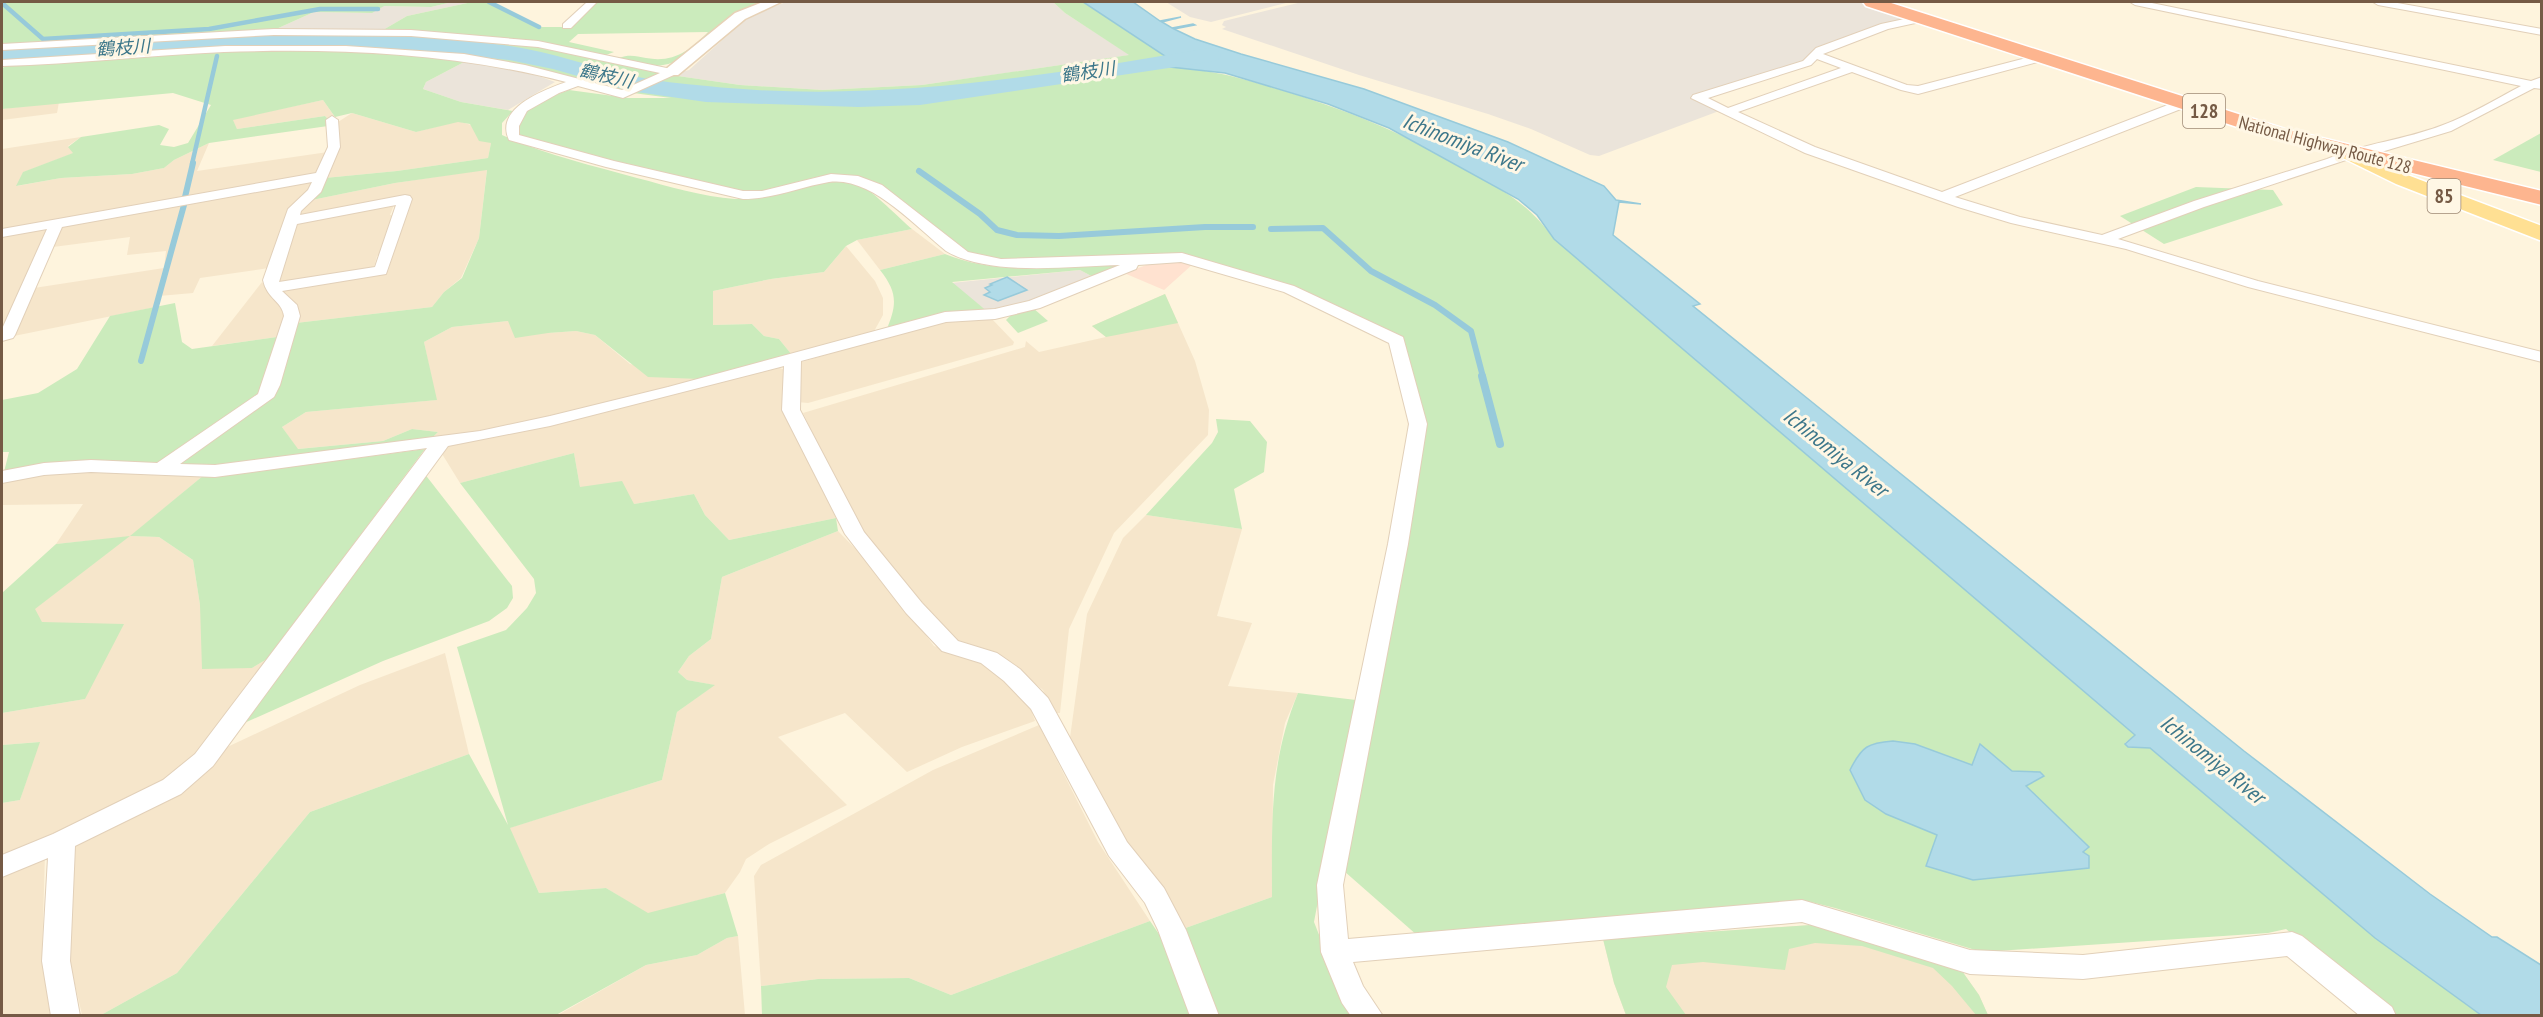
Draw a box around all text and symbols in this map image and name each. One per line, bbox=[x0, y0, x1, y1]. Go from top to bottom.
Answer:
water label: 鶴枝川 bbox=[95, 34, 153, 61]
water label: 鶴枝川 bbox=[1060, 56, 1118, 87]
water label: 鶴枝川 bbox=[577, 58, 637, 93]
road number: 128 bbox=[2183, 94, 2225, 128]
water label: Ichinomiya River bbox=[1399, 106, 1530, 179]
street label: National Highway Route 128 bbox=[2236, 110, 2414, 179]
road number: 85 bbox=[2428, 179, 2460, 213]
water label: Ichinomiya River bbox=[1778, 401, 1896, 505]
water label: Ichinomiya River bbox=[2155, 708, 2273, 812]

